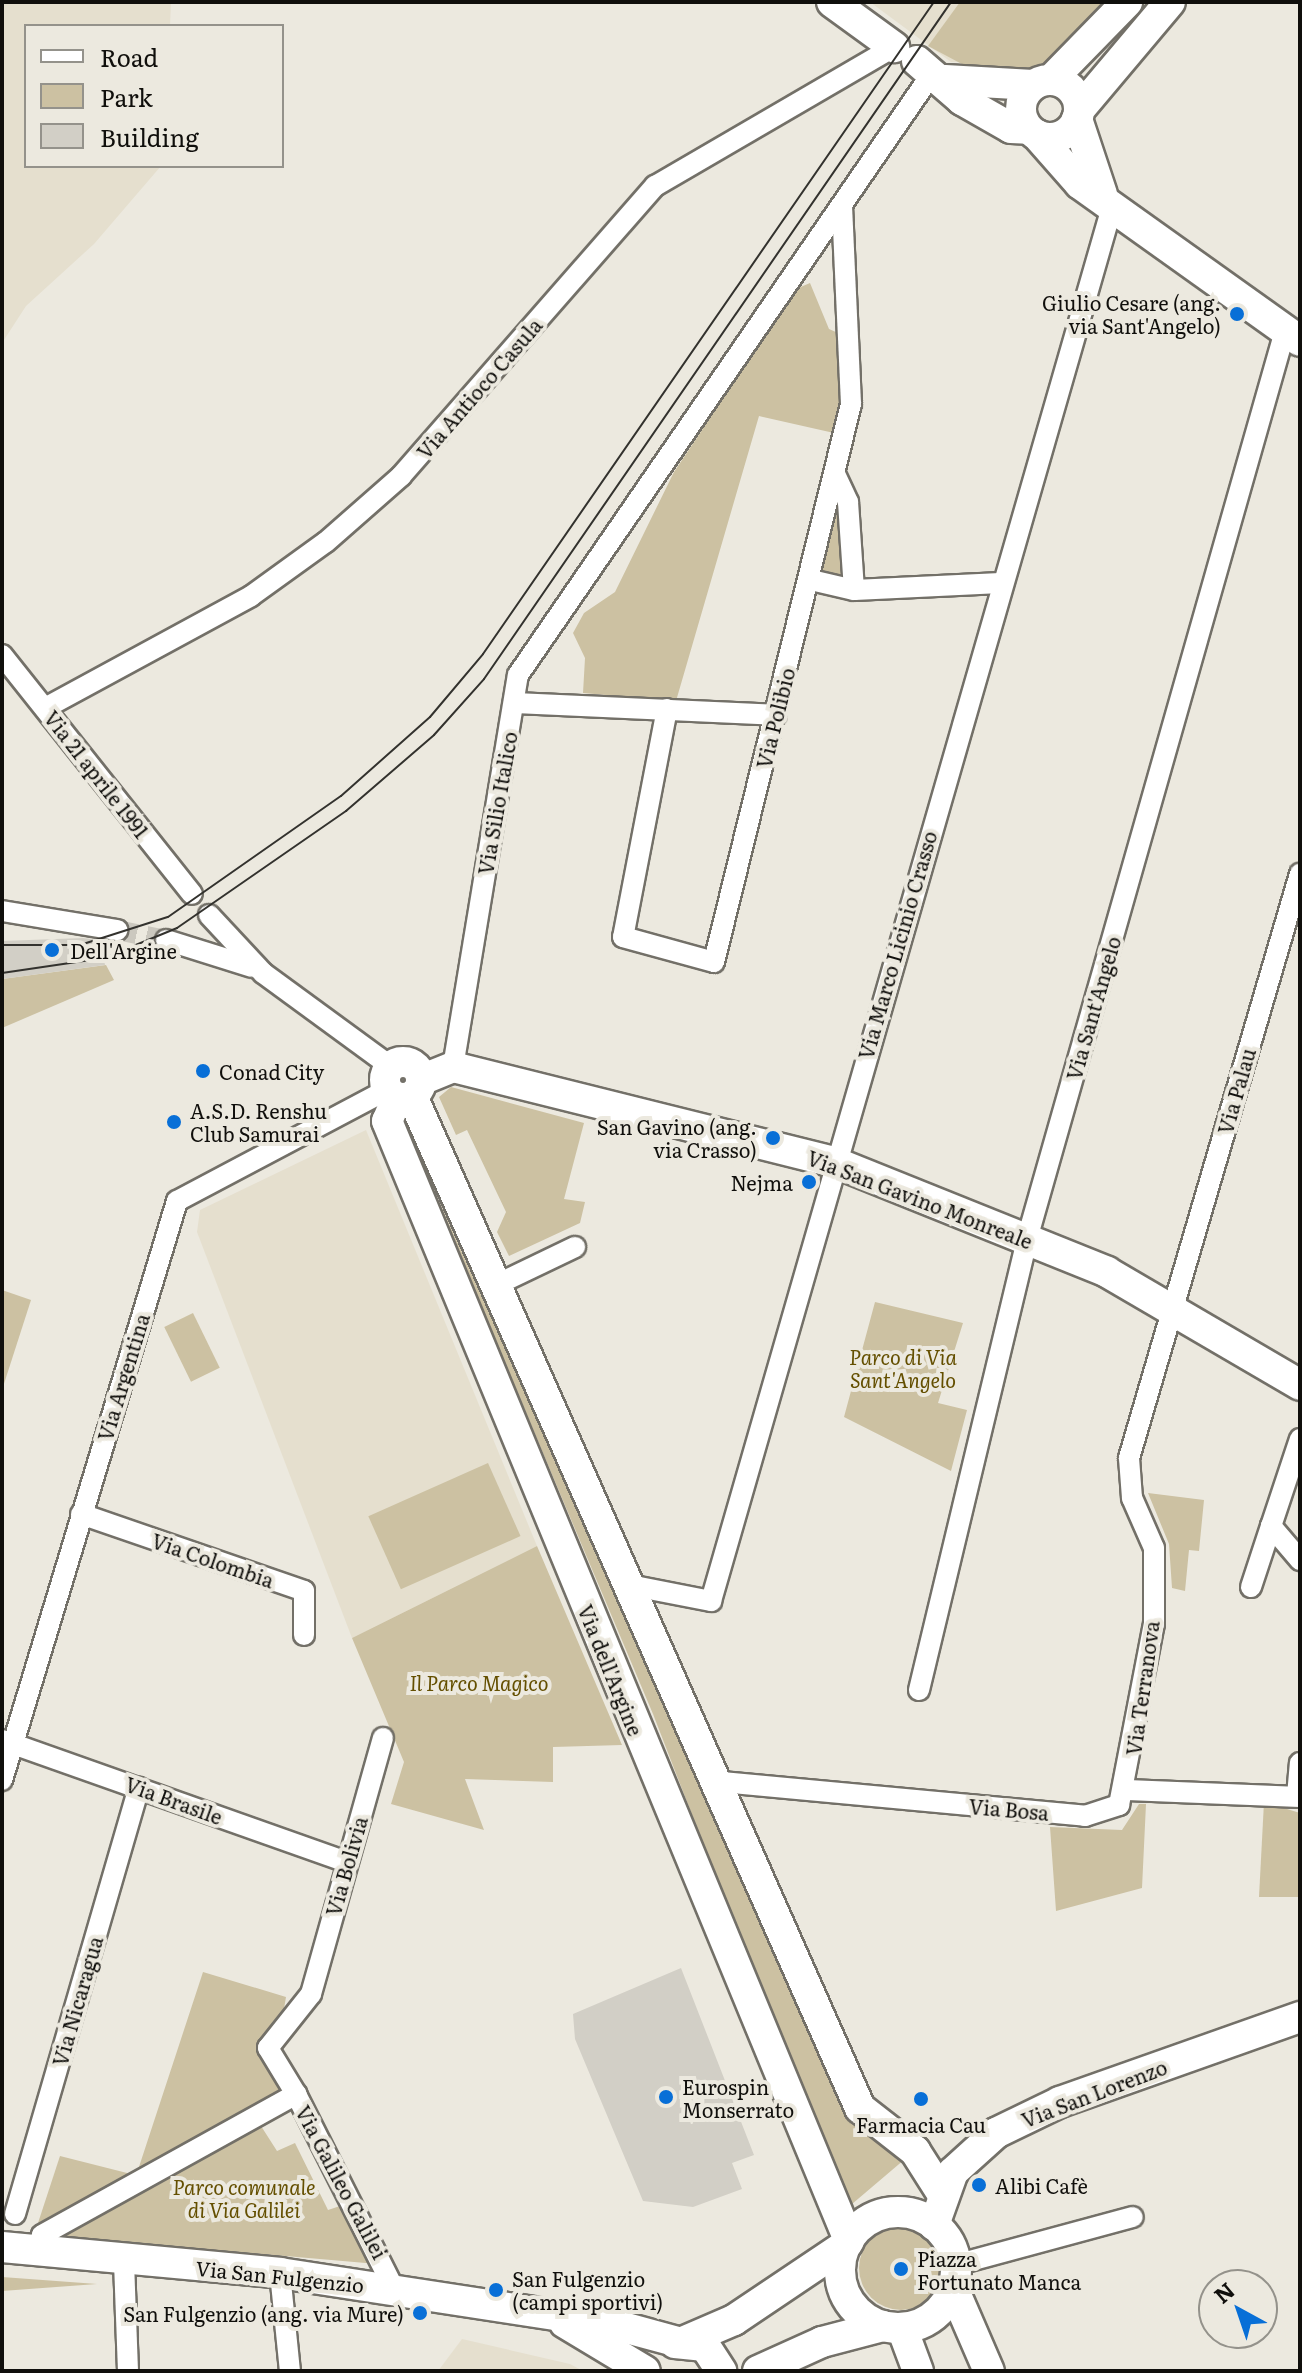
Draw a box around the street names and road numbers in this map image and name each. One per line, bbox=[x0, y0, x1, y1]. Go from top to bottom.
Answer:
street label: Via Antioco Casula bbox=[411, 313, 547, 463]
street label: Via Polibio bbox=[751, 665, 799, 771]
street label: Via 21 aprile 1991 bbox=[40, 705, 154, 843]
street label: Via Silio Italico bbox=[473, 730, 521, 876]
street label: Via Marco Licinio Crasso bbox=[853, 828, 941, 1062]
street label: Via Sant'Angelo bbox=[1061, 933, 1125, 1083]
street label: Via Palau bbox=[1212, 1045, 1260, 1137]
street label: Via San Gavino Monreale bbox=[804, 1145, 1036, 1253]
street label: Via Argentina bbox=[92, 1310, 154, 1444]
street label: Via Colombia bbox=[149, 1528, 277, 1592]
street label: Via dell'Argine bbox=[574, 1601, 648, 1739]
street label: Via Terranova bbox=[1121, 1619, 1163, 1757]
street label: Via Brasile bbox=[122, 1771, 226, 1829]
street label: Via Bosa bbox=[968, 1794, 1050, 1824]
street label: Via Bolivia bbox=[320, 1813, 372, 1919]
street label: Via Nicaragua bbox=[47, 1933, 107, 2069]
street label: Via San Lorenzo bbox=[1018, 2054, 1170, 2132]
street label: Via Galileo Galilei bbox=[291, 2101, 393, 2263]
street label: Via San Fulgenzio bbox=[195, 2255, 365, 2297]

